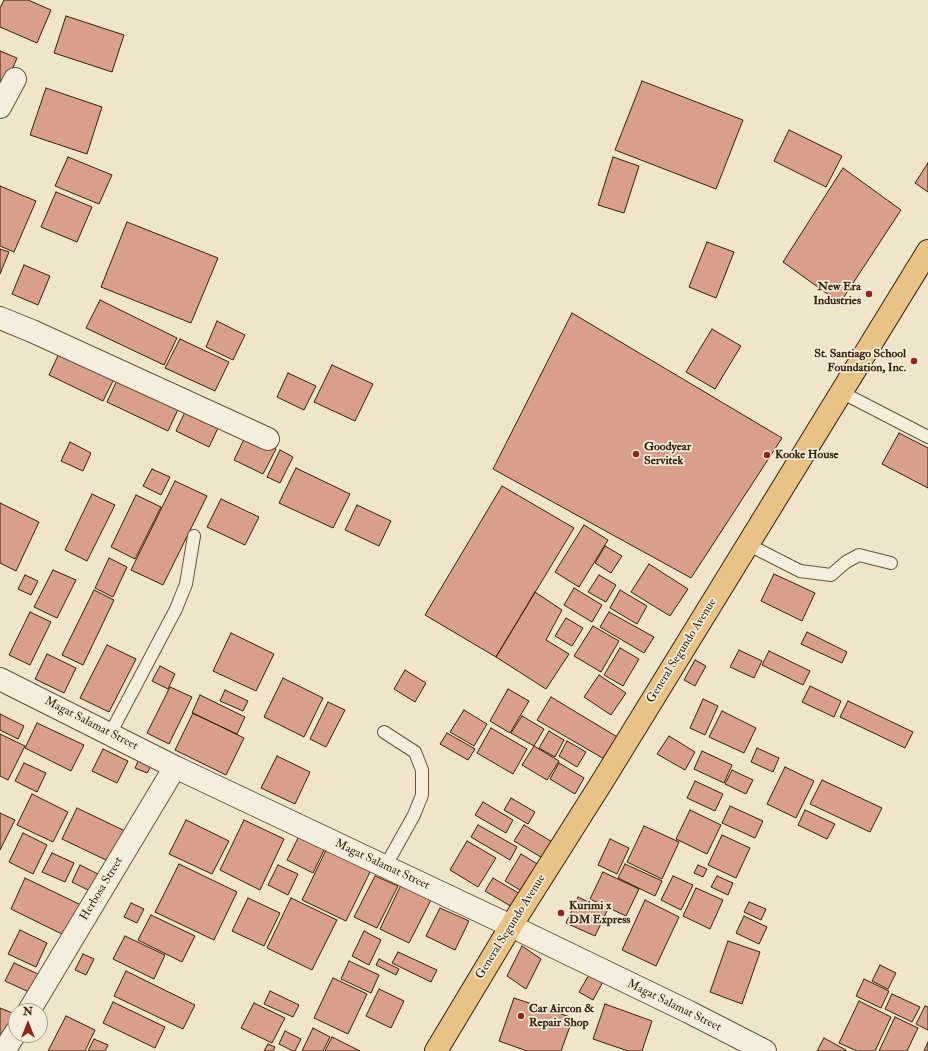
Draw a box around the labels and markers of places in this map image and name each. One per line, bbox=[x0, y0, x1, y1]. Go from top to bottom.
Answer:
place label: New Era Industries bbox=[813, 280, 861, 308]
marker: New Era Industries bbox=[864, 289, 874, 299]
place label: St. Santiago School Foundation, Inc. bbox=[814, 347, 906, 375]
marker: St. Santiago School Foundation, Inc. bbox=[909, 356, 919, 366]
place label: Goodyear Servitek bbox=[644, 440, 691, 468]
place label: Kooke House bbox=[775, 448, 839, 462]
marker: Goodyear Servitek bbox=[631, 449, 641, 459]
marker: Kooke House bbox=[762, 450, 772, 460]
place label: Kurimi x DM Express bbox=[569, 899, 630, 927]
marker: Kurimi x DM Express bbox=[556, 908, 566, 918]
place label: Car Aircon & Repair Shop bbox=[529, 1002, 594, 1030]
marker: Car Aircon & Repair Shop bbox=[516, 1011, 526, 1021]

